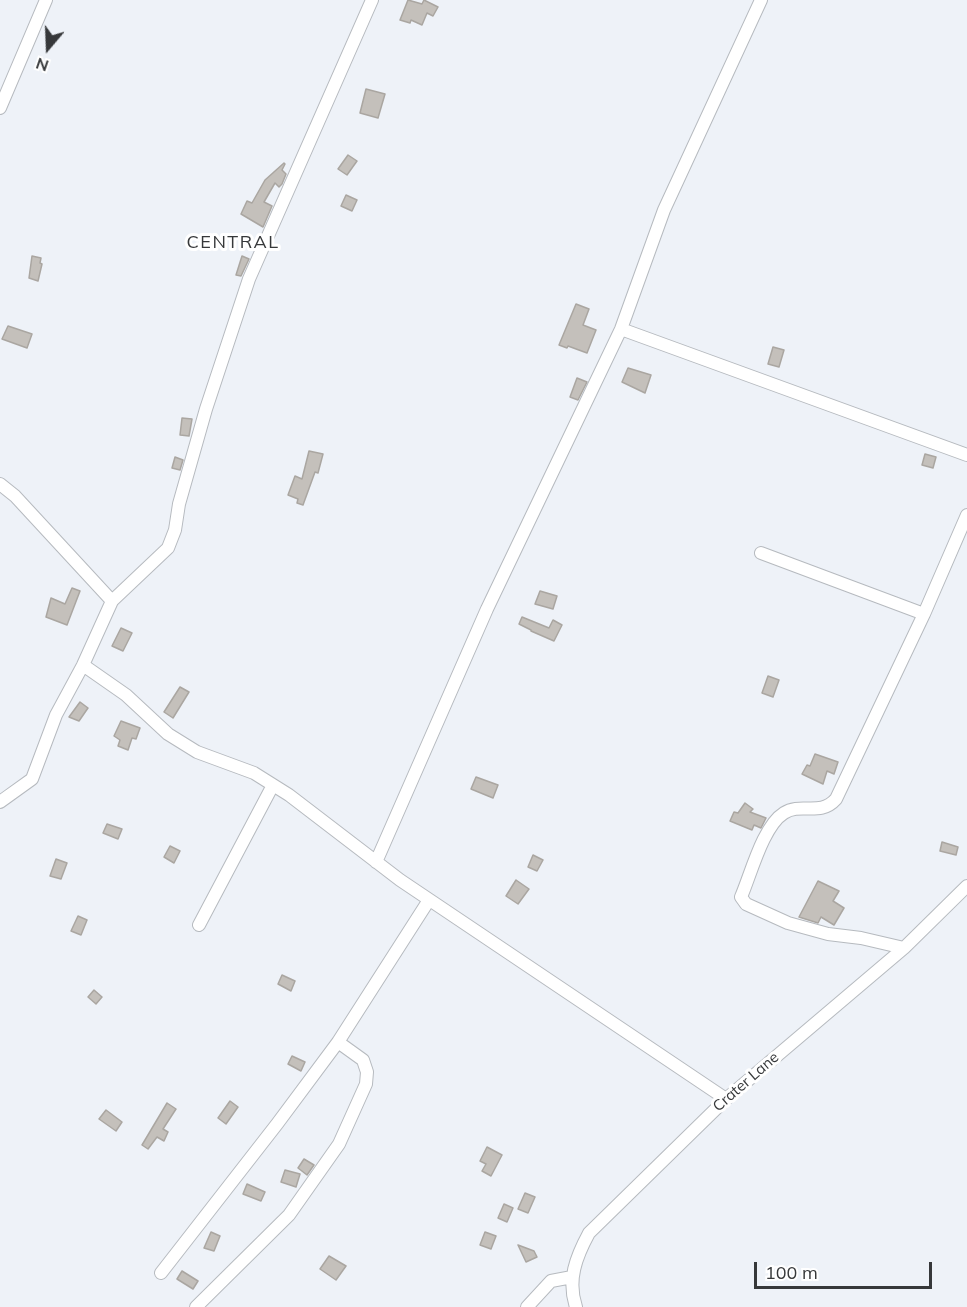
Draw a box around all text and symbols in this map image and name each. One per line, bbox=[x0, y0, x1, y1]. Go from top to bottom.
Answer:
north arrow bbox=[18, 18, 78, 78]
text: N bbox=[33, 54, 51, 76]
district label: CENTRAL bbox=[186, 232, 280, 254]
street label: Crater Lane bbox=[709, 1048, 783, 1116]
scale bar bbox=[757, 1250, 936, 1288]
text: 100 m bbox=[765, 1261, 818, 1284]

